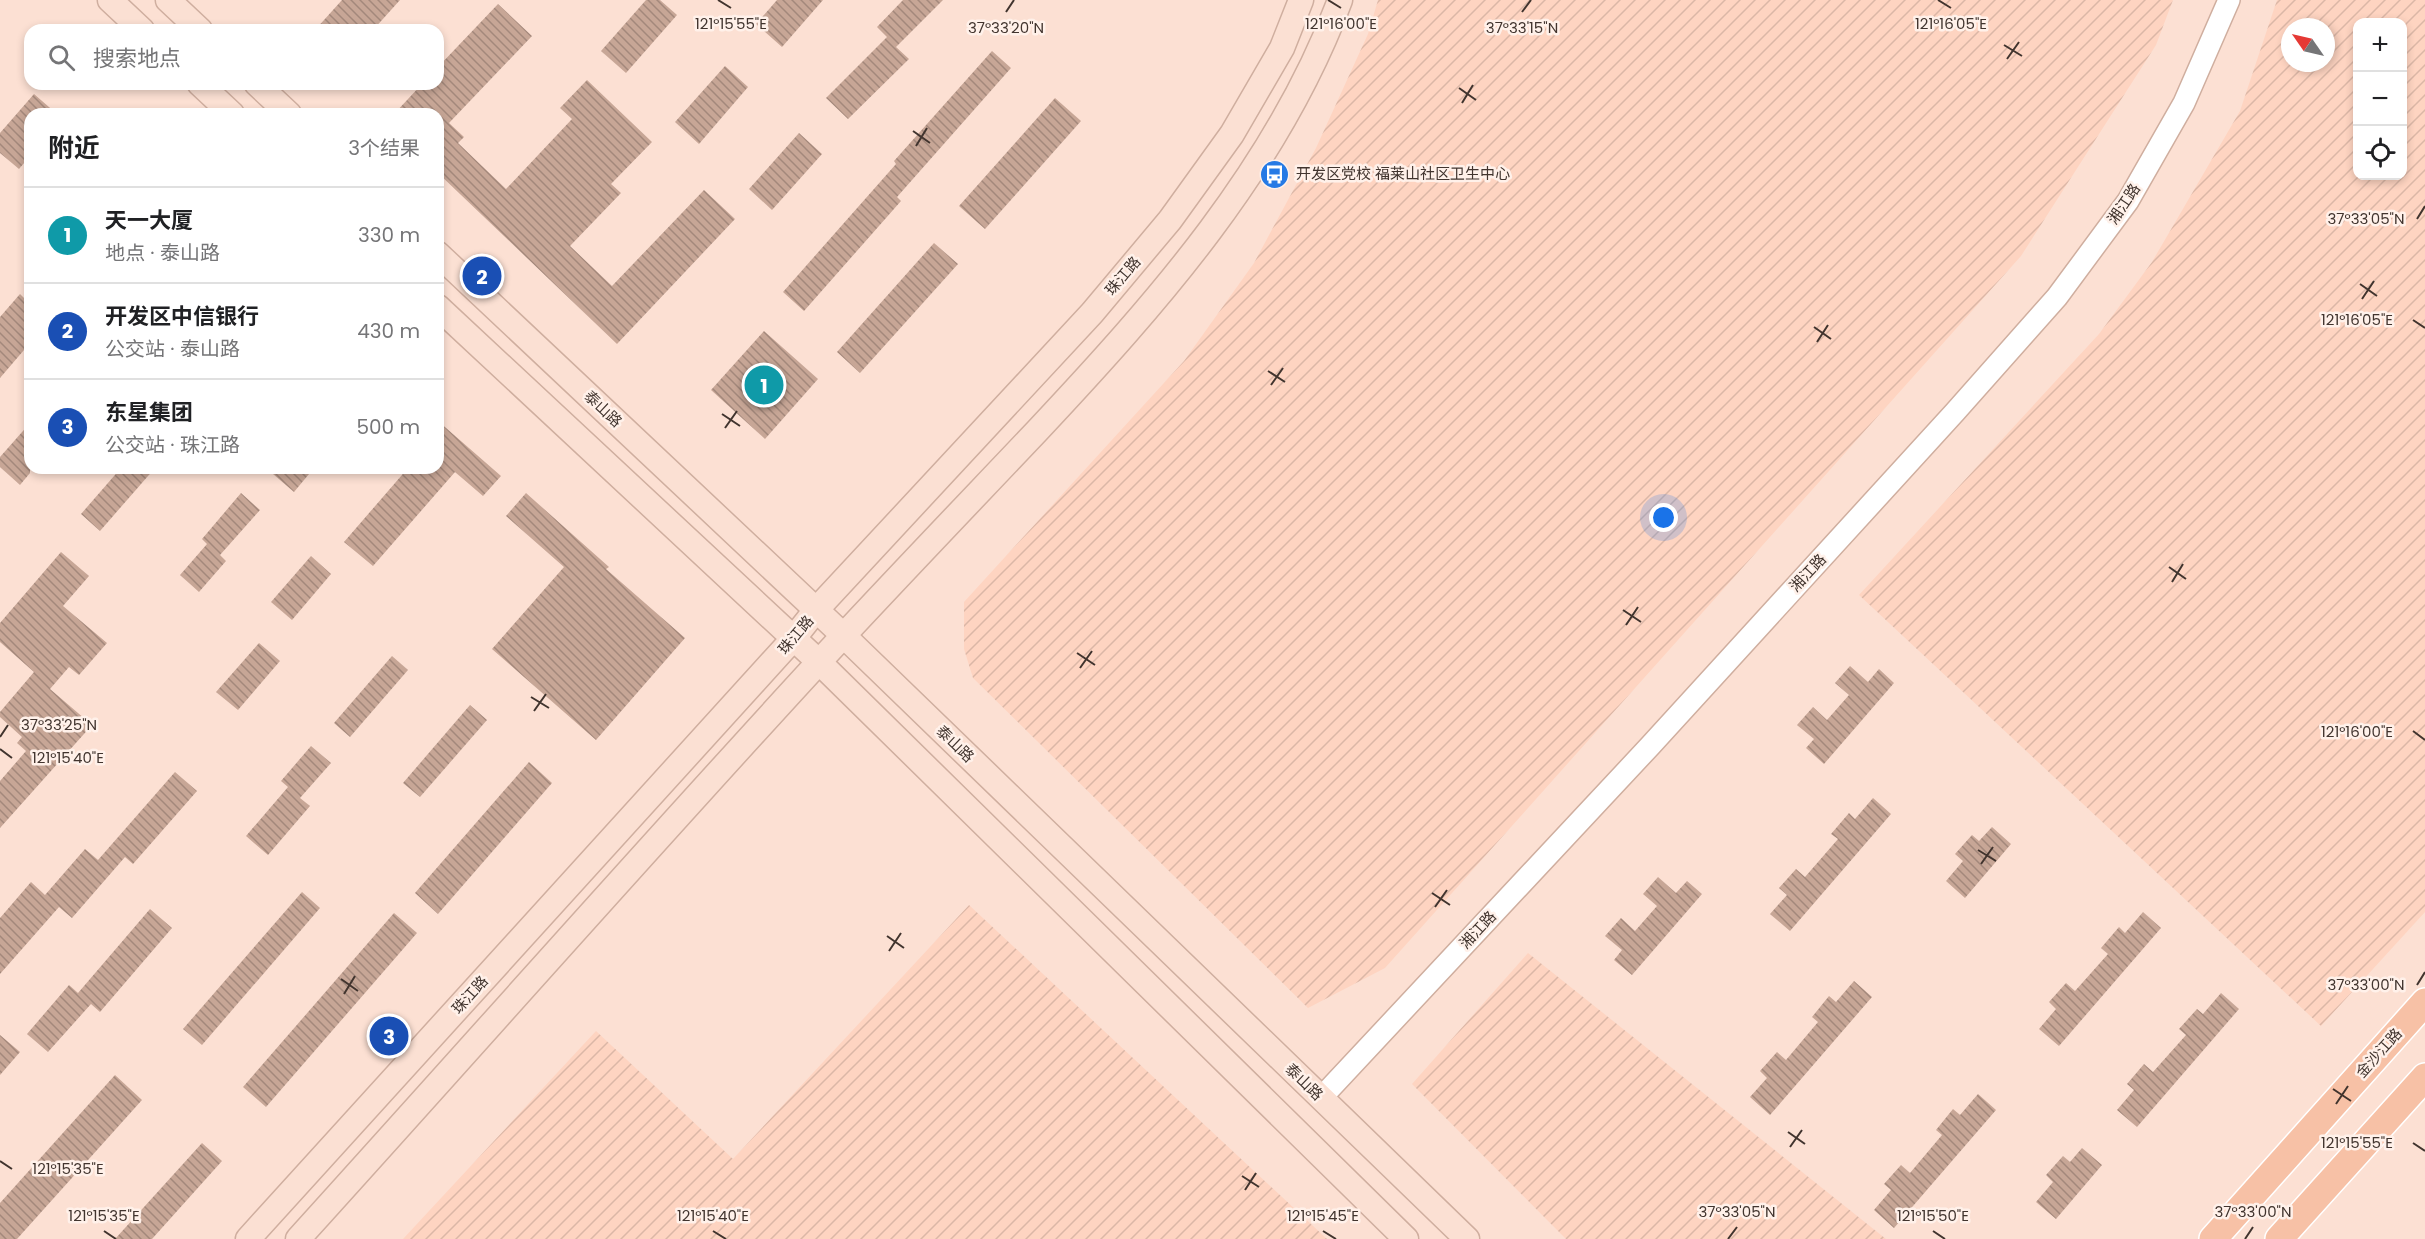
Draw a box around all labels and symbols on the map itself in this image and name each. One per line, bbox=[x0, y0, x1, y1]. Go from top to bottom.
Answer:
text: 121°15'55"E bbox=[695, 13, 767, 34]
text: 121°16'00"E bbox=[1305, 13, 1377, 34]
text: 121°16'05"E bbox=[1915, 13, 1987, 34]
text: 37°33'20"N bbox=[968, 17, 1044, 38]
text: 37°33'15"N bbox=[1486, 17, 1558, 38]
north arrow bbox=[2281, 18, 2335, 72]
bus stop icon: 开发区党校 福莱山社区卫生中心 bbox=[1259, 158, 1291, 190]
place label: 开发区党校 福莱山社区卫生中心 bbox=[1296, 163, 1510, 184]
street label: 湘江路 bbox=[2102, 179, 2145, 228]
text: 37°33'05"N bbox=[2328, 208, 2405, 229]
street label: 珠江路 bbox=[1100, 252, 1145, 300]
pin: 2 bbox=[462, 254, 502, 298]
text: 121°16'05"E bbox=[2321, 309, 2393, 330]
pin: 1 bbox=[744, 362, 783, 408]
street label: 泰山路 bbox=[580, 386, 627, 432]
your location bbox=[1649, 503, 1678, 532]
street label: 湘江路 bbox=[1785, 549, 1831, 596]
street label: 珠江路 bbox=[773, 611, 818, 659]
text: 37°33'25"N bbox=[21, 714, 97, 735]
street label: 泰山路 bbox=[932, 720, 979, 767]
text: 121°16'00"E bbox=[2321, 721, 2393, 742]
text: 121°15'40"E bbox=[32, 747, 104, 768]
street label: 湘江路 bbox=[1455, 906, 1501, 953]
street label: 珠江路 bbox=[447, 971, 492, 1018]
text: 37°33'00"N bbox=[2328, 974, 2405, 995]
pin: 3 bbox=[370, 1014, 408, 1058]
street label: 金沙江路 bbox=[2351, 1023, 2407, 1082]
street label: 泰山路 bbox=[1281, 1058, 1328, 1105]
text: 121°15'55"E bbox=[2321, 1132, 2393, 1153]
text: 121°15'35"E bbox=[32, 1158, 104, 1179]
text: 37°33'05"N bbox=[1699, 1201, 1776, 1222]
text: 37°33'00"N bbox=[2215, 1201, 2292, 1222]
text: 121°15'35"E bbox=[68, 1205, 140, 1226]
text: 121°15'40"E bbox=[677, 1205, 749, 1226]
text: 121°15'45"E bbox=[1287, 1205, 1359, 1226]
text: 121°15'50"E bbox=[1897, 1205, 1969, 1226]

